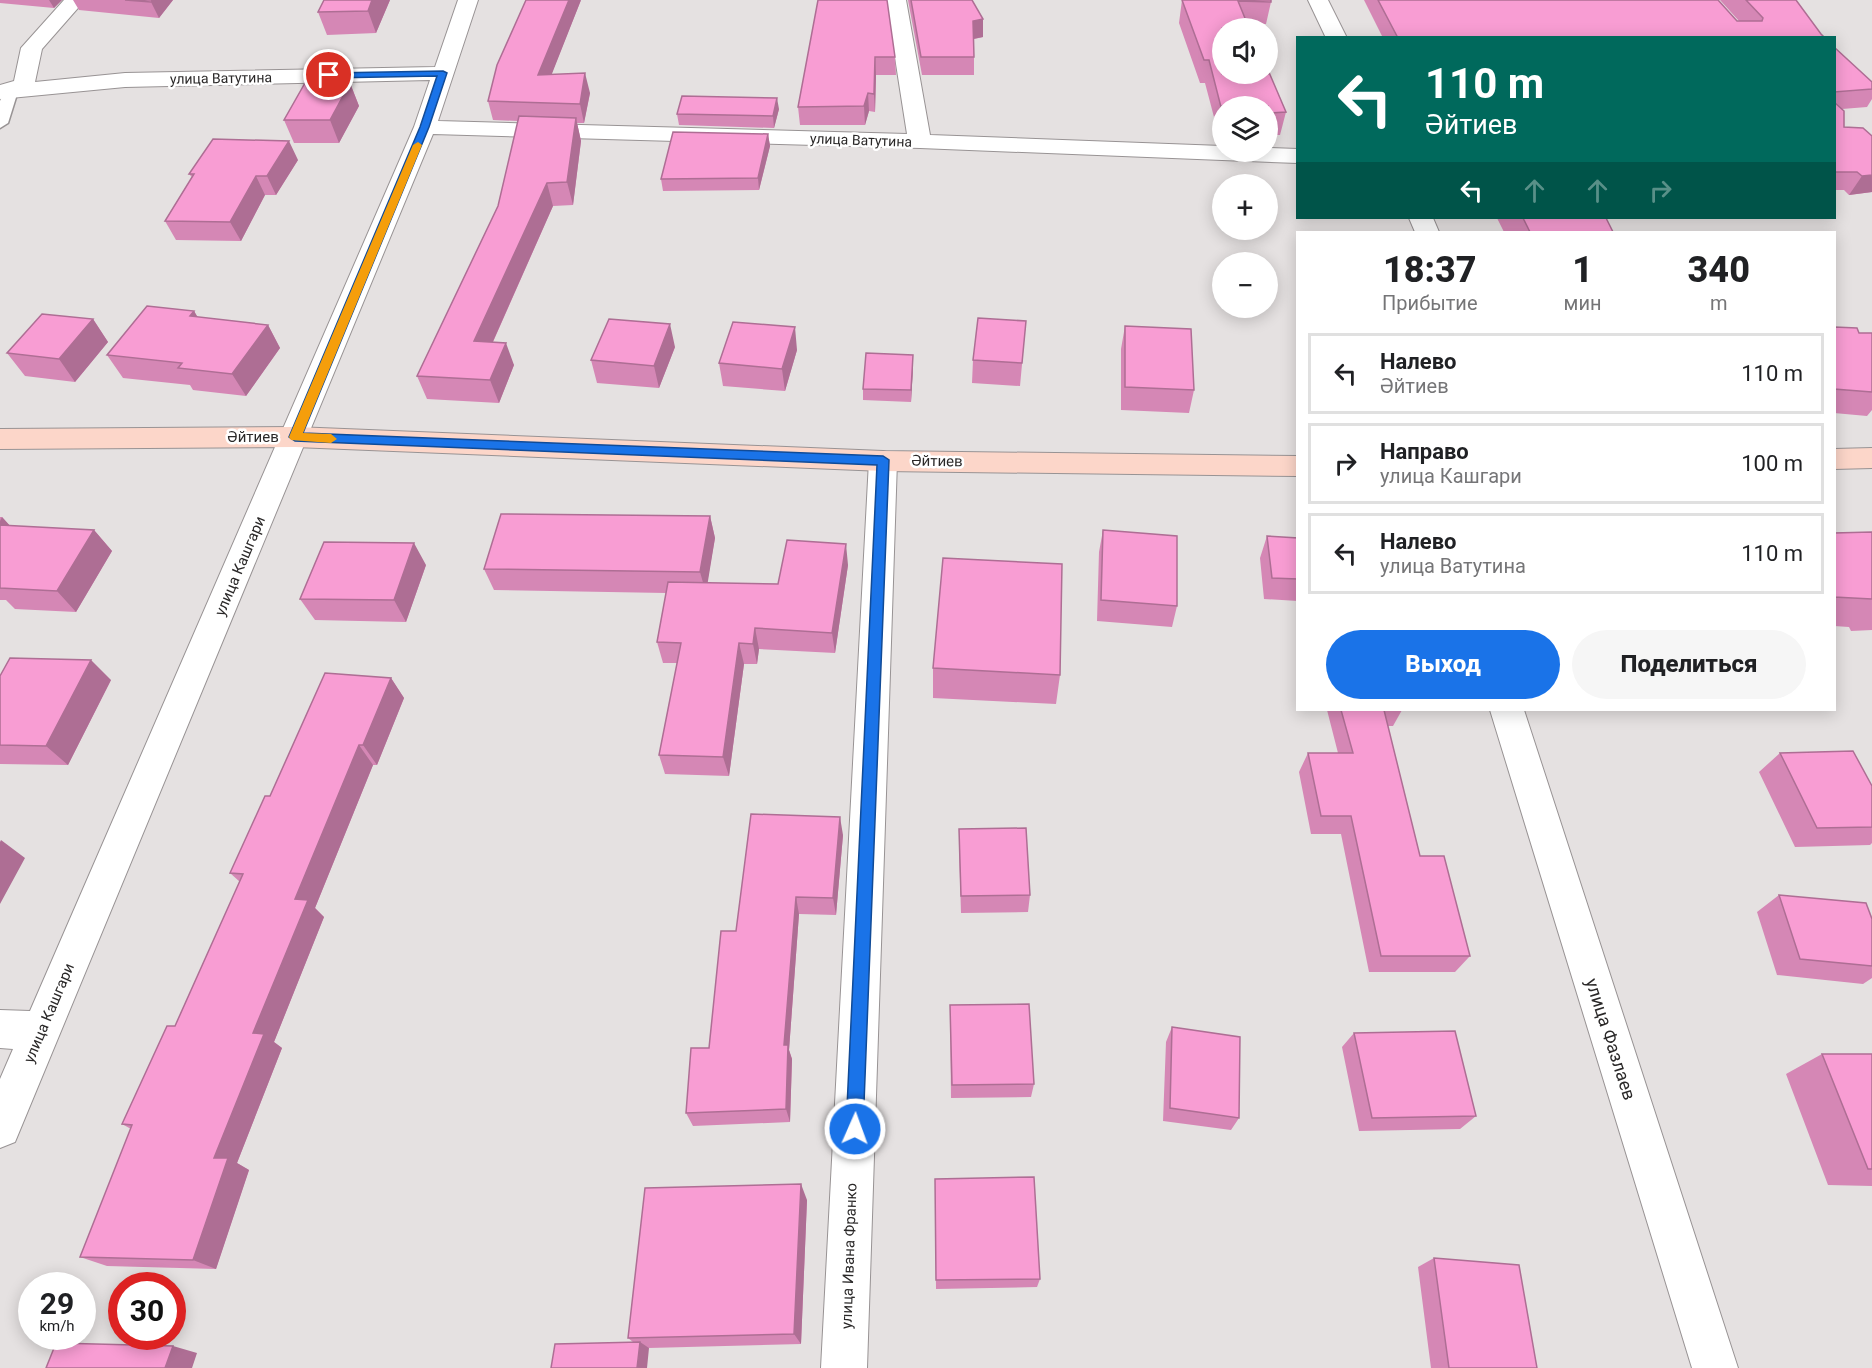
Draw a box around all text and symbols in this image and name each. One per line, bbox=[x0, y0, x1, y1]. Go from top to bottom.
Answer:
map controls bbox=[1212, 18, 1278, 318]
button: sound bbox=[1212, 18, 1278, 84]
pin bbox=[303, 49, 354, 100]
icon: arrive bbox=[312, 58, 345, 91]
text: 110 m bbox=[1425, 59, 1544, 108]
icon: left bbox=[1326, 60, 1404, 138]
street label: улица Ватутина bbox=[170, 69, 272, 87]
button: layers bbox=[1212, 96, 1278, 162]
text: Әйтиев bbox=[1425, 109, 1518, 141]
street label: улица Ватутина bbox=[810, 130, 912, 150]
button: + bbox=[1212, 174, 1278, 240]
icon: left bbox=[1455, 174, 1488, 207]
icon: ahead bbox=[1518, 174, 1551, 207]
icon: ahead bbox=[1581, 174, 1614, 207]
icon: right bbox=[1644, 174, 1677, 207]
text: 18:37 bbox=[1383, 249, 1477, 291]
text: 1 bbox=[1572, 249, 1593, 291]
text: 340 bbox=[1688, 249, 1750, 291]
button: − bbox=[1212, 252, 1278, 318]
text: Прибытие bbox=[1382, 291, 1478, 315]
text: мин bbox=[1564, 291, 1602, 315]
text: m bbox=[1710, 291, 1728, 315]
text: Налево bbox=[1380, 349, 1457, 374]
icon: left bbox=[1329, 357, 1362, 390]
text: 110 m bbox=[1741, 361, 1803, 386]
text: Әйтиев bbox=[1380, 374, 1449, 398]
street label: Әйтиев bbox=[227, 428, 279, 446]
text: Направо bbox=[1380, 439, 1469, 464]
icon: right bbox=[1329, 447, 1362, 480]
text: 100 m bbox=[1741, 451, 1803, 476]
street label: Әйтиев bbox=[911, 452, 963, 470]
text: улица Кашгари bbox=[1380, 464, 1522, 488]
street label: улица Кашгари bbox=[211, 514, 269, 618]
text: Налево bbox=[1380, 529, 1457, 554]
icon: left bbox=[1329, 537, 1362, 570]
text: 110 m bbox=[1741, 541, 1803, 566]
text: улица Ватутина bbox=[1380, 554, 1526, 578]
button: Выход bbox=[1326, 630, 1560, 699]
button: Поделиться bbox=[1572, 630, 1806, 699]
street label: улица Кашгари bbox=[20, 961, 78, 1065]
street label: улица Фазлаев bbox=[1581, 975, 1641, 1103]
position arrow bbox=[823, 1097, 887, 1161]
street label: улица Ивана Франко bbox=[837, 1183, 861, 1329]
speed limit sign: 30 bbox=[108, 1272, 186, 1350]
text: 29 bbox=[40, 1286, 74, 1321]
text: km/h bbox=[39, 1317, 75, 1335]

